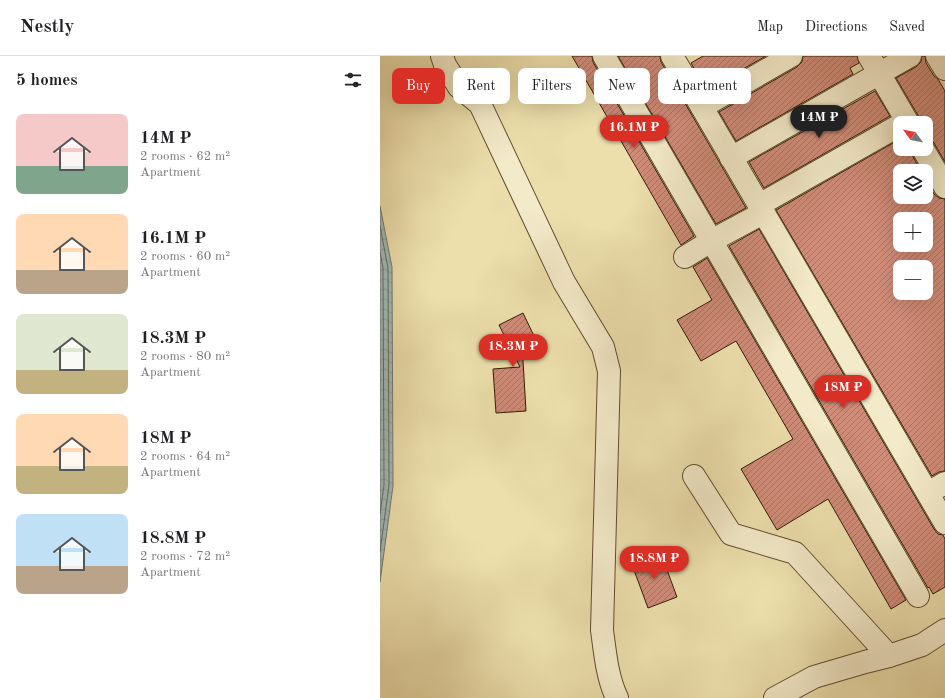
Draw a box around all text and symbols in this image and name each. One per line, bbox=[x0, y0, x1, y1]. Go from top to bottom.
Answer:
text: Nestly bbox=[20, 18, 74, 37]
text: Map bbox=[757, 20, 783, 34]
text: Directions bbox=[805, 20, 867, 34]
text: Saved bbox=[889, 20, 925, 34]
chip: Buy bbox=[392, 68, 445, 104]
chip: Rent bbox=[453, 68, 510, 104]
chip: Filters bbox=[518, 68, 586, 104]
chip: New bbox=[594, 68, 650, 104]
chip: Apartment bbox=[658, 68, 751, 104]
icon: filters bbox=[342, 69, 364, 91]
text: 5 homes bbox=[16, 72, 78, 89]
pin: 14M ₽ bbox=[791, 105, 847, 139]
text: 14M ₽ bbox=[799, 111, 839, 124]
pin: 16.1M ₽ bbox=[597, 115, 671, 149]
north arrow bbox=[893, 116, 933, 156]
map controls bbox=[893, 116, 933, 300]
text: 16.1M ₽ bbox=[609, 121, 659, 134]
icon: home bbox=[48, 130, 96, 178]
text: 14M ₽ bbox=[140, 130, 192, 147]
text: 2 rooms · 62 m² bbox=[140, 150, 230, 163]
button: layers bbox=[893, 164, 933, 204]
text: Apartment bbox=[140, 166, 201, 179]
button: + bbox=[893, 212, 933, 252]
icon: home bbox=[48, 230, 96, 278]
text: 16.1M ₽ bbox=[140, 230, 206, 247]
text: 2 rooms · 60 m² bbox=[140, 250, 230, 263]
button: − bbox=[893, 260, 933, 300]
text: Apartment bbox=[140, 266, 201, 279]
icon: home bbox=[48, 330, 96, 378]
text: 18.3M ₽ bbox=[140, 330, 206, 347]
pin: 18.3M ₽ bbox=[476, 334, 550, 368]
text: 18.3M ₽ bbox=[488, 340, 538, 353]
text: 2 rooms · 80 m² bbox=[140, 350, 230, 363]
text: Apartment bbox=[140, 366, 201, 379]
pin: 18M ₽ bbox=[815, 375, 871, 409]
text: 18M ₽ bbox=[823, 381, 863, 394]
icon: home bbox=[48, 430, 96, 478]
text: 18M ₽ bbox=[140, 430, 192, 447]
text: 2 rooms · 64 m² bbox=[140, 450, 230, 463]
text: Apartment bbox=[140, 466, 201, 479]
icon: home bbox=[48, 530, 96, 578]
text: 18.8M ₽ bbox=[140, 530, 206, 547]
pin: 18.8M ₽ bbox=[617, 546, 691, 580]
text: 2 rooms · 72 m² bbox=[140, 550, 230, 563]
text: 18.8M ₽ bbox=[629, 552, 679, 565]
text: Apartment bbox=[140, 566, 201, 579]

